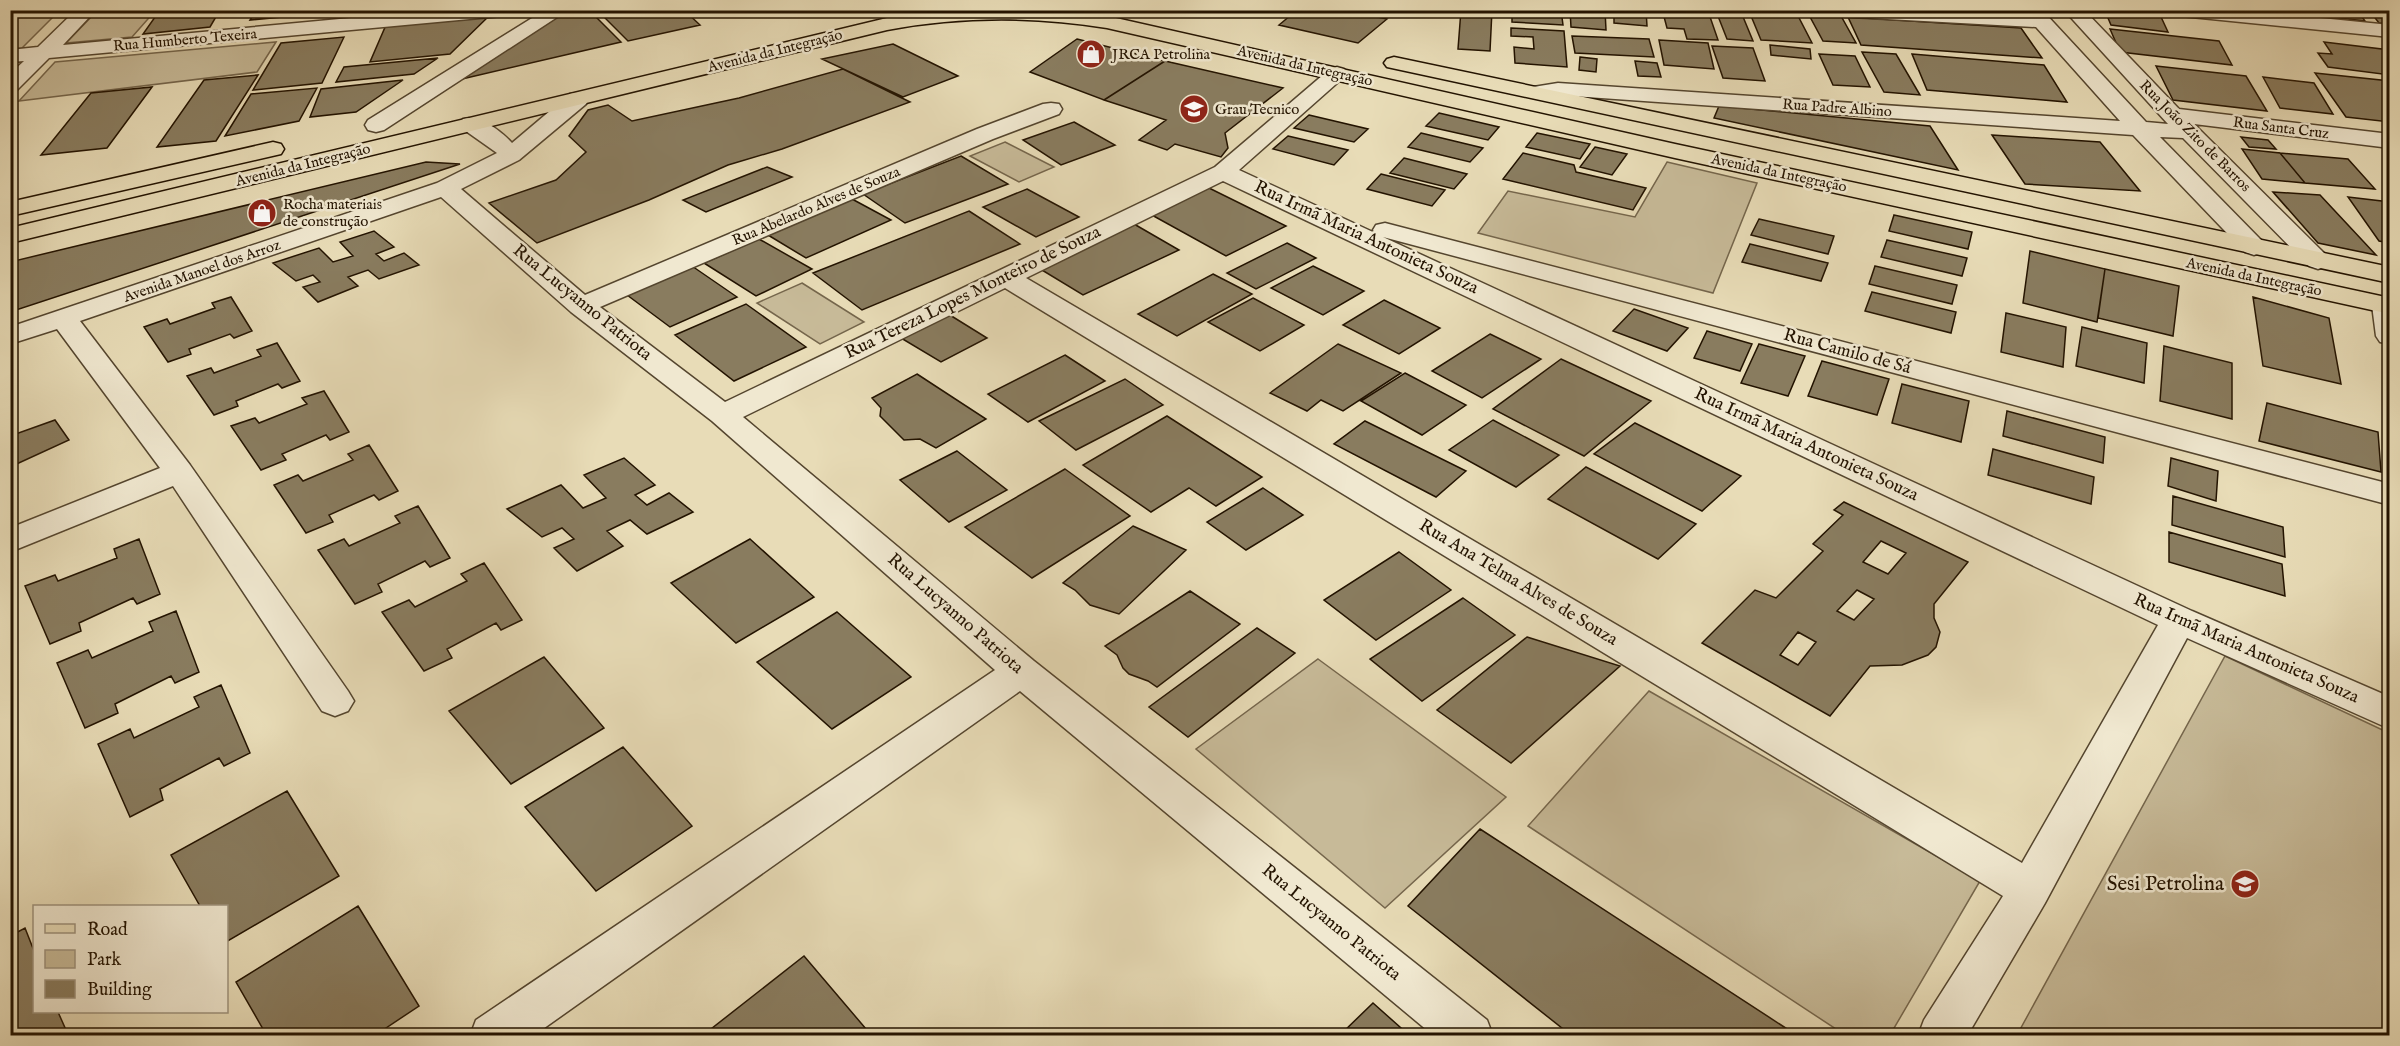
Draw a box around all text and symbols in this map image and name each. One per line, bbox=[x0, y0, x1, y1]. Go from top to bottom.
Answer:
street label: Rua Humberto Texeira bbox=[112, 24, 258, 56]
street label: Avenida da Integração bbox=[705, 25, 844, 77]
shop icon: JRCA Petrolina bbox=[1075, 38, 1107, 70]
street label: Avenida da Integração bbox=[1235, 41, 1375, 91]
place label: JRCA Petrolina bbox=[1110, 45, 1210, 64]
street label: Rua João Zito de Barros bbox=[2135, 76, 2255, 196]
school or university icon: Grau Tecnico bbox=[1178, 93, 1210, 125]
street label: Rua Padre Albino bbox=[1782, 95, 1892, 121]
place label: Grau Tecnico bbox=[1215, 100, 1299, 119]
street label: Rua Santa Cruz bbox=[2232, 113, 2330, 143]
street label: Avenida da Integração bbox=[233, 139, 372, 191]
street label: Avenida da Integração bbox=[1708, 149, 1849, 197]
street label: Rua Abelardo Alves de Souza bbox=[729, 162, 903, 250]
street label: Rua Irmã Maria Antonieta Souza bbox=[1250, 176, 1482, 300]
place label: Rocha materiais de construção bbox=[283, 195, 382, 231]
shop icon: Rocha materiais de construção bbox=[246, 197, 278, 229]
street label: Rua Tereza Lopes Monteiro de Souza bbox=[841, 221, 1105, 365]
street label: Avenida Manoel dos Arroz bbox=[120, 235, 283, 307]
street label: Rua Lucyanno Patriota bbox=[508, 240, 657, 367]
street label: Avenida da Integração bbox=[2183, 253, 2324, 301]
street label: Rua Camilo de Sá bbox=[1781, 324, 1914, 380]
street label: Rua Irmã Maria Antonieta Souza bbox=[1690, 383, 1922, 507]
street label: Rua Ana Telma Alves de Souza bbox=[1414, 514, 1622, 652]
street label: Rua Lucyanno Patriota bbox=[882, 549, 1028, 680]
street label: Rua Irmã Maria Antonieta Souza bbox=[2130, 589, 2363, 709]
street label: Rua Lucyanno Patriota bbox=[1257, 860, 1406, 987]
school or university icon: Sesi Petrolina bbox=[2229, 868, 2261, 900]
place label: Sesi Petrolina bbox=[2107, 871, 2225, 898]
legend bbox=[33, 905, 228, 1013]
text: Road bbox=[87, 919, 128, 942]
text: Park bbox=[87, 949, 122, 972]
text: Building bbox=[87, 979, 152, 1002]

